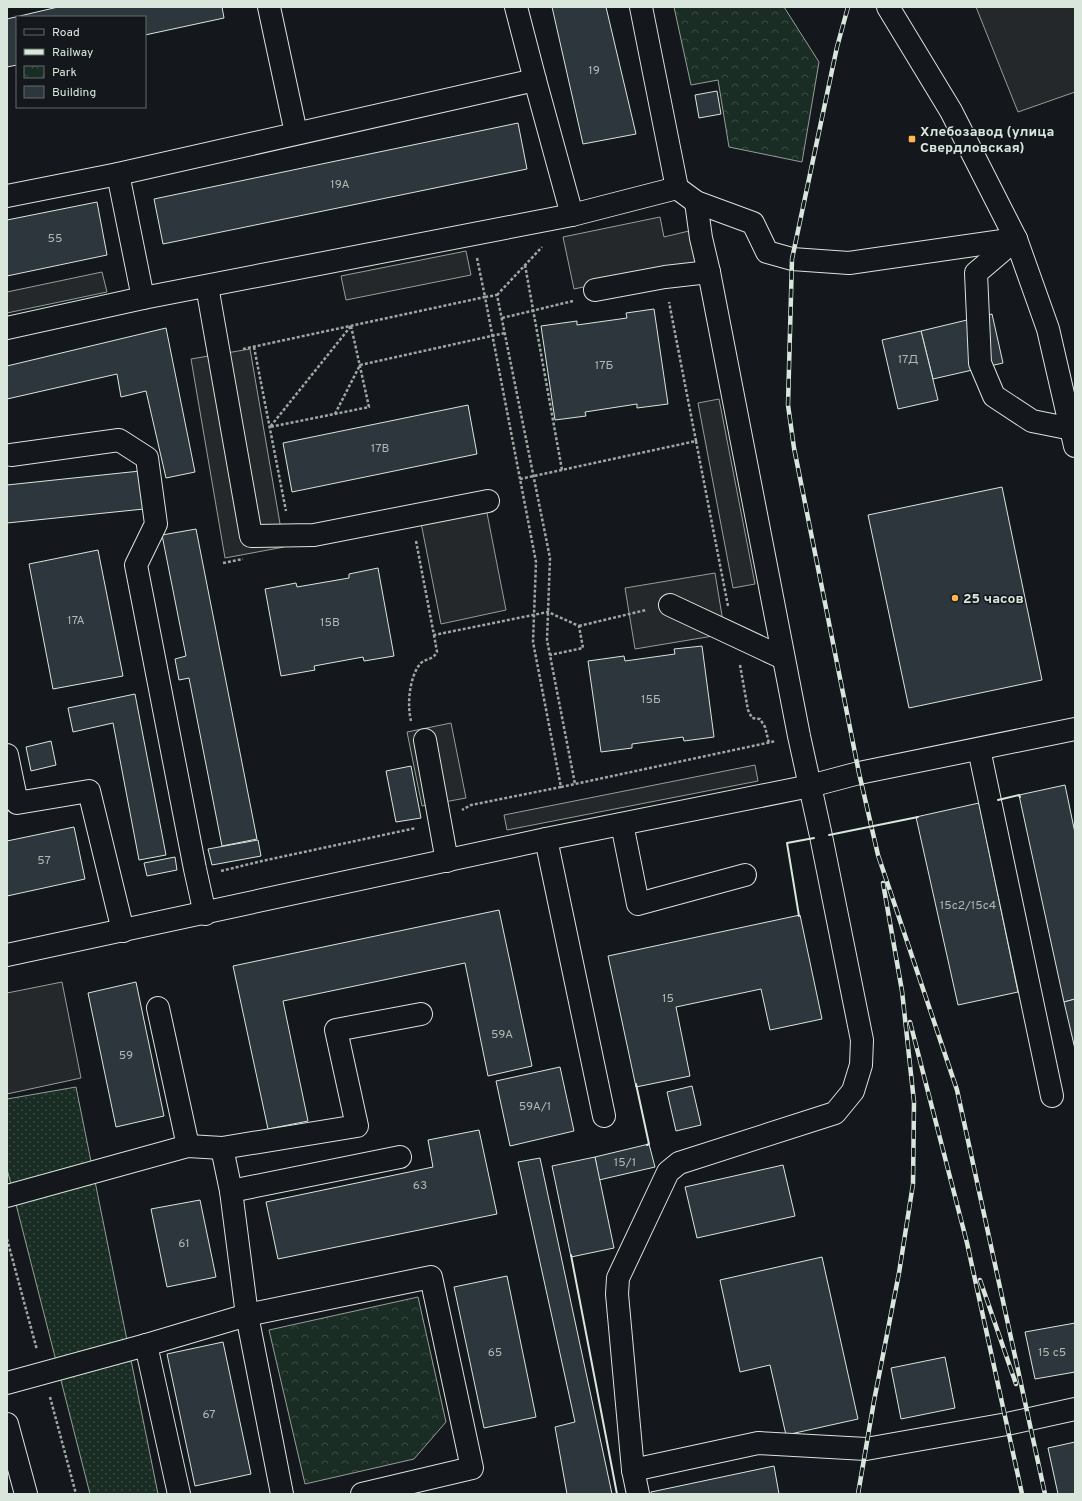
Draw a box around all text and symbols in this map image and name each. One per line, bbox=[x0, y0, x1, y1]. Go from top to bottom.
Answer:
legend bbox=[16, 16, 146, 108]
text: Road bbox=[52, 25, 80, 41]
text: Railway bbox=[52, 45, 93, 61]
house number: 19 bbox=[588, 63, 600, 79]
text: Park bbox=[52, 65, 77, 81]
text: Building bbox=[52, 85, 96, 101]
place label: Хлебозавод (улица Свердловская) bbox=[920, 124, 1054, 157]
marker: Хлебозавод (улица Свердловская) bbox=[907, 134, 917, 144]
house number: 19А bbox=[330, 177, 350, 193]
house number: 55 bbox=[48, 231, 62, 247]
house number: 17Д bbox=[898, 352, 918, 368]
house number: 17Б bbox=[595, 358, 613, 374]
house number: 17В bbox=[371, 441, 389, 457]
place label: 25 часов bbox=[963, 591, 1024, 608]
marker: 25 часов bbox=[950, 593, 960, 603]
house number: 17А bbox=[67, 613, 85, 629]
house number: 15В bbox=[320, 615, 340, 631]
house number: 15Б bbox=[641, 692, 661, 708]
house number: 57 bbox=[37, 853, 51, 869]
house number: 15с2/15с4 bbox=[940, 898, 996, 914]
house number: 15 bbox=[662, 991, 674, 1007]
house number: 59А bbox=[491, 1027, 513, 1043]
house number: 59 bbox=[119, 1048, 133, 1064]
house number: 59А/1 bbox=[519, 1099, 551, 1115]
house number: 15/1 bbox=[614, 1155, 636, 1171]
house number: 63 bbox=[413, 1178, 427, 1194]
house number: 61 bbox=[178, 1236, 190, 1252]
house number: 65 bbox=[488, 1345, 502, 1361]
house number: 15 с5 bbox=[1038, 1345, 1066, 1361]
house number: 67 bbox=[202, 1407, 216, 1423]

